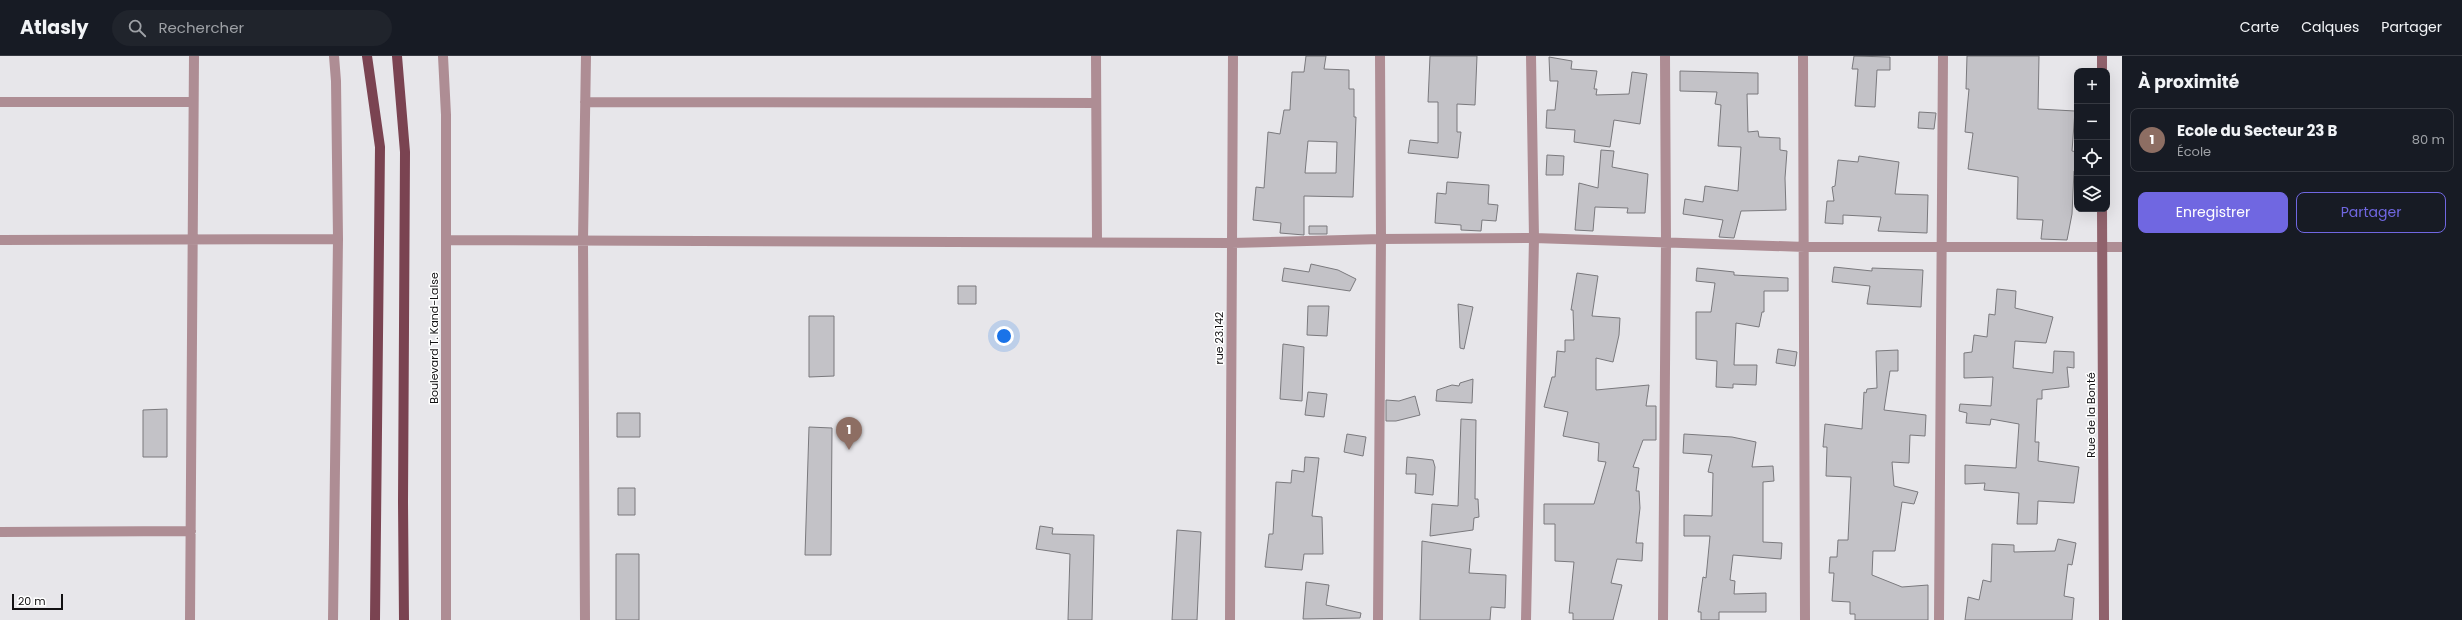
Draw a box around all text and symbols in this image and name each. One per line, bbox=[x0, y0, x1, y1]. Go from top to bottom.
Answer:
search box bbox=[112, 10, 392, 46]
text: Atlasly bbox=[20, 14, 88, 41]
icon: search bbox=[126, 17, 148, 39]
text: Rechercher bbox=[158, 17, 244, 38]
text: Carte bbox=[2240, 17, 2279, 37]
text: Calques bbox=[2301, 17, 2359, 37]
text: Partager bbox=[2381, 17, 2442, 37]
map controls bbox=[2074, 68, 2110, 212]
button: + bbox=[2074, 68, 2110, 104]
text: À proximité bbox=[2138, 70, 2239, 94]
button: − bbox=[2074, 104, 2110, 140]
text: Ecole du Secteur 23 B bbox=[2177, 120, 2337, 141]
text: 1 bbox=[2150, 130, 2154, 149]
text: 80 m bbox=[2412, 130, 2445, 149]
button: locate bbox=[2074, 140, 2110, 176]
text: École bbox=[2177, 142, 2211, 161]
button: layers bbox=[2074, 176, 2110, 212]
button: Enregistrer bbox=[2138, 192, 2288, 233]
button: Partager bbox=[2296, 192, 2446, 233]
street label: Boulevard T. Kand-Lalse bbox=[426, 272, 442, 404]
street label: rue 23.142 bbox=[1211, 312, 1227, 364]
your location bbox=[994, 326, 1014, 346]
street label: Rue de la Bonté bbox=[2083, 372, 2099, 458]
pin: 1 bbox=[836, 417, 862, 450]
scale bar bbox=[12, 592, 63, 611]
text: 20 m bbox=[18, 593, 46, 609]

